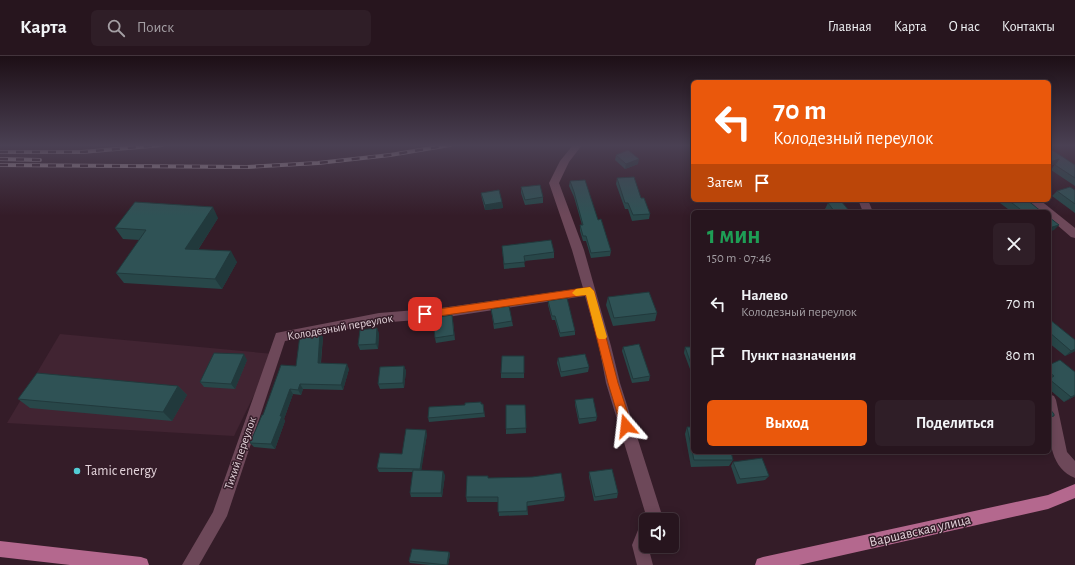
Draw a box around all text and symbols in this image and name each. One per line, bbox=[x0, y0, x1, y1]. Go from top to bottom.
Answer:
search box bbox=[91, 10, 371, 46]
icon: search bbox=[105, 17, 127, 39]
text: Карта bbox=[20, 18, 67, 37]
text: Поиск bbox=[137, 20, 174, 35]
text: Главная bbox=[828, 20, 872, 34]
text: Карта bbox=[894, 20, 927, 34]
text: О нас bbox=[949, 20, 980, 34]
text: Контакты bbox=[1002, 20, 1055, 34]
icon: left bbox=[707, 96, 759, 148]
text: 70 m bbox=[773, 97, 827, 125]
text: Колодезный переулок bbox=[773, 130, 933, 148]
icon: arrive bbox=[751, 172, 773, 194]
text: Затем bbox=[707, 175, 743, 190]
button: close bbox=[993, 223, 1035, 265]
text: 1 мин bbox=[707, 224, 761, 248]
text: 150 m · 07:46 bbox=[707, 252, 771, 265]
text: Налево bbox=[741, 288, 788, 303]
icon: left bbox=[707, 293, 729, 315]
text: 70 m bbox=[1006, 296, 1035, 311]
pin bbox=[408, 297, 442, 331]
icon: arrive bbox=[414, 303, 436, 325]
text: Колодезный переулок bbox=[741, 306, 857, 319]
street label: Колодезный переулок bbox=[286, 312, 394, 343]
icon: arrive bbox=[707, 345, 729, 367]
text: Пункт назначения bbox=[741, 348, 856, 363]
text: 80 m bbox=[1005, 348, 1035, 363]
button: Выход bbox=[707, 400, 867, 446]
button: Поделиться bbox=[875, 400, 1035, 446]
position arrow bbox=[605, 405, 647, 447]
street label: Тихий переулок bbox=[222, 415, 259, 491]
place label: Tamic energy bbox=[85, 464, 157, 478]
marker: Tamic energy bbox=[72, 466, 82, 476]
street label: Варшавская улица bbox=[868, 512, 973, 550]
map controls bbox=[639, 513, 679, 553]
button: sound bbox=[639, 513, 679, 553]

